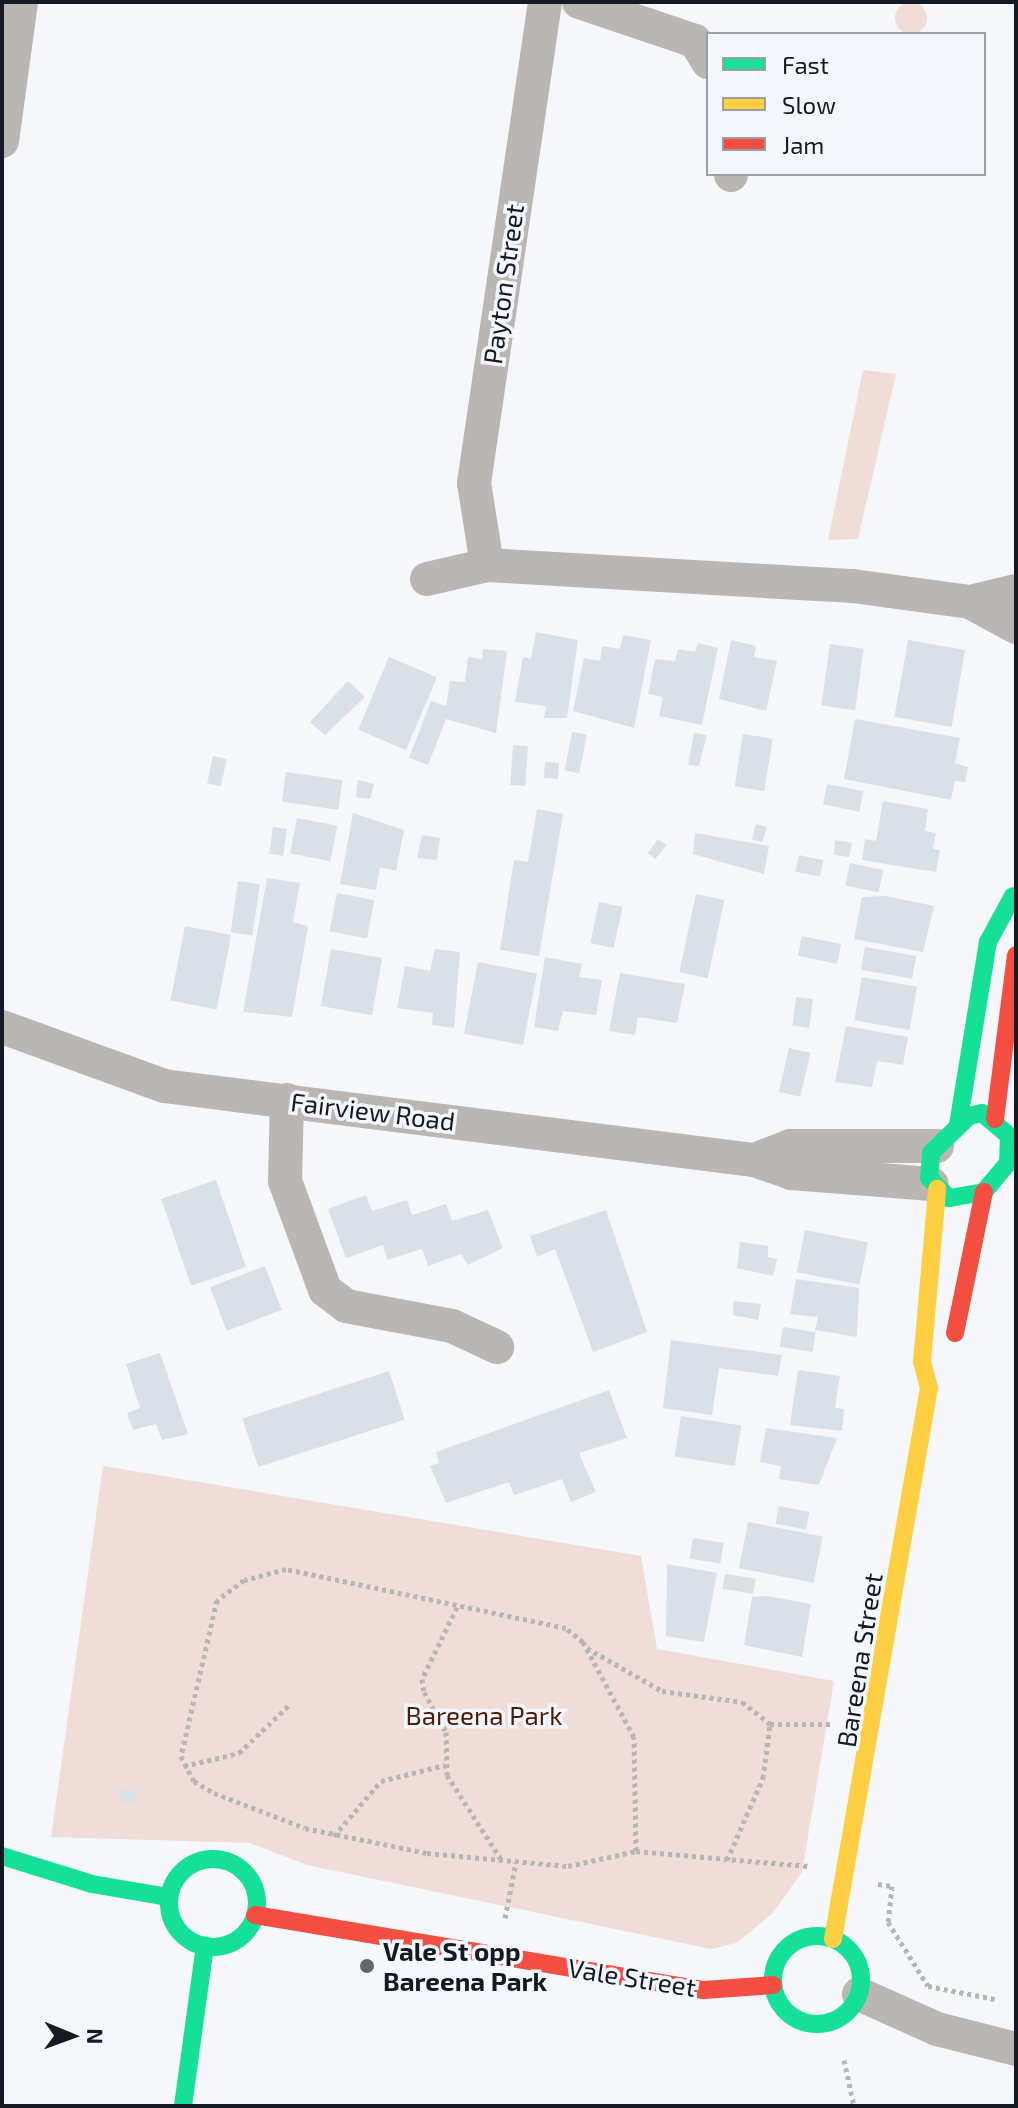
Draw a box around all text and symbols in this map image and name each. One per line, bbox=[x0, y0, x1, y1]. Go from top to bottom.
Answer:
legend bbox=[706, 32, 986, 176]
text: Fast bbox=[782, 50, 829, 79]
text: Slow bbox=[782, 90, 836, 119]
text: Jam bbox=[782, 130, 824, 159]
street label: Payton Street bbox=[476, 202, 530, 366]
street label: Fairview Road bbox=[289, 1085, 457, 1137]
street label: Bareena Street bbox=[830, 1571, 888, 1749]
park label: Bareena Park bbox=[406, 1699, 562, 1731]
place label: Vale St opp Bareena Park bbox=[383, 1935, 547, 1996]
street label: Vale Street bbox=[566, 1951, 698, 2003]
marker: Vale St opp Bareena Park bbox=[358, 1957, 376, 1975]
north arrow bbox=[32, 1996, 112, 2076]
text: N bbox=[83, 2028, 109, 2045]

